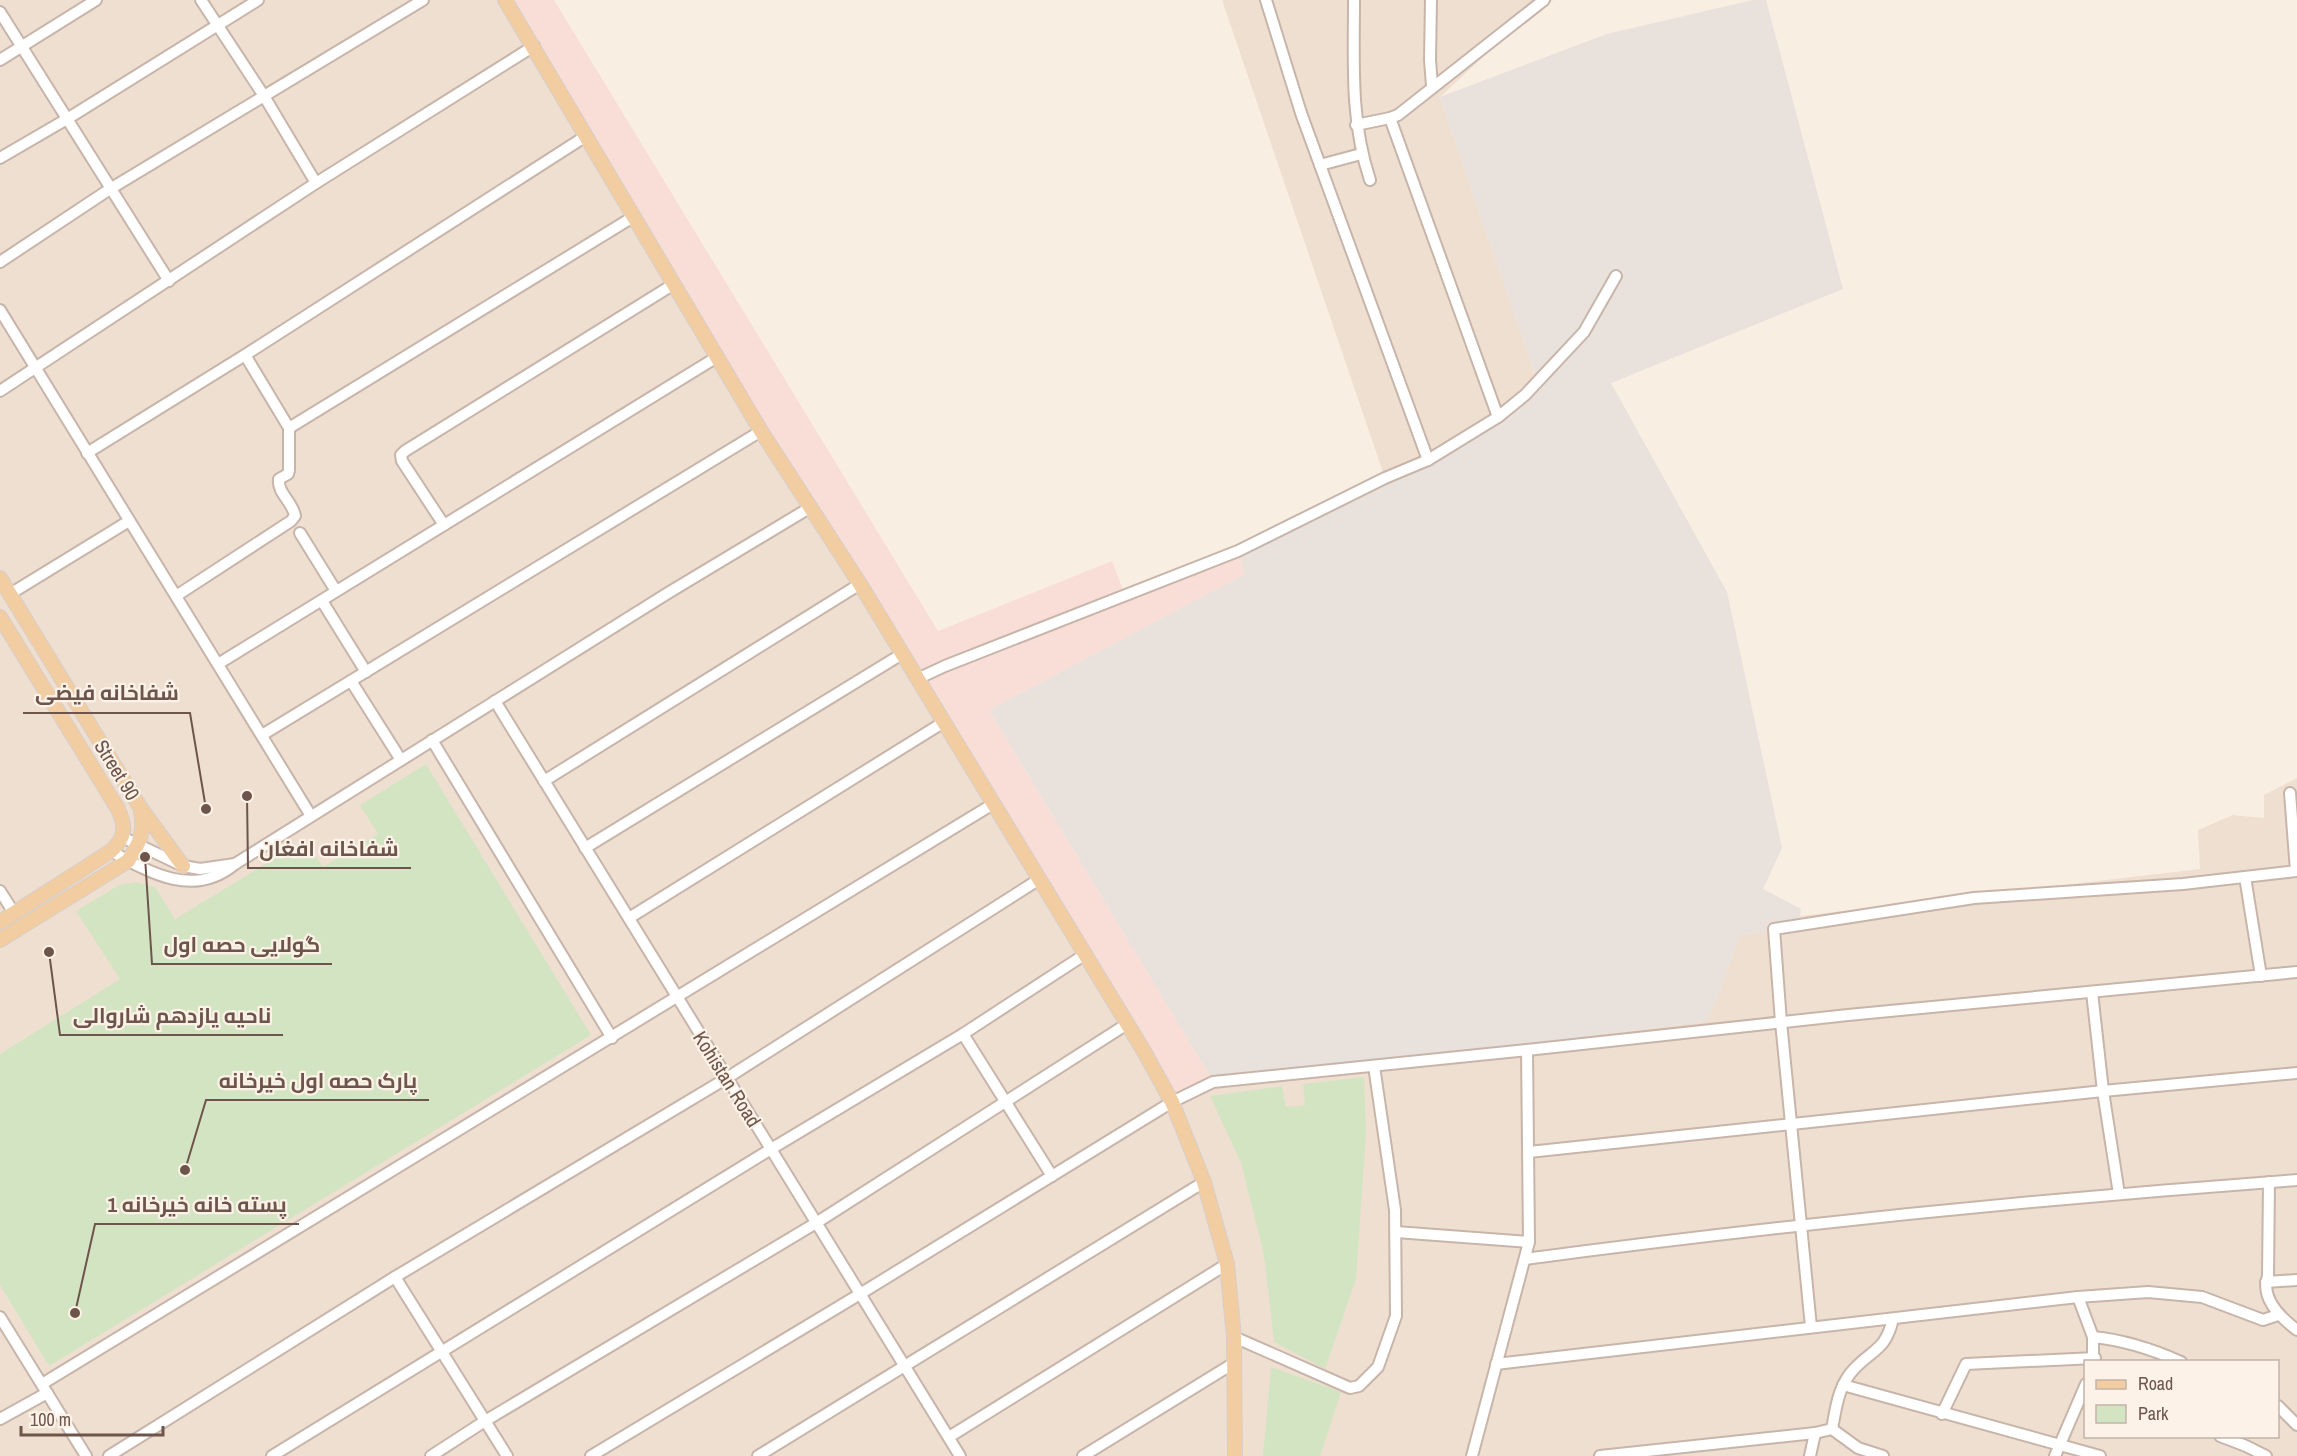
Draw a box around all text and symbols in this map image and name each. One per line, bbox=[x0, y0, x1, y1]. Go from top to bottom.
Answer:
callout: شفاخانه فیضی bbox=[23, 674, 190, 713]
text: شفاخانه فیضی bbox=[35, 678, 179, 707]
street label: Street 90 bbox=[88, 734, 147, 805]
callout: شفاخانه افغان bbox=[248, 829, 411, 868]
text: شفاخانه افغان bbox=[259, 834, 399, 863]
callout: گولایی حصه اول bbox=[152, 925, 332, 964]
text: گولایی حصه اول bbox=[164, 930, 320, 959]
callout: ناحیه یازدهم شاروالی bbox=[60, 996, 283, 1035]
text: ناحیه یازدهم شاروالی bbox=[73, 1001, 271, 1030]
street label: Kohistan Road bbox=[687, 1026, 768, 1132]
callout: پارک حصه اول خیرخانه bbox=[206, 1061, 429, 1100]
text: پارک حصه اول خیرخانه bbox=[219, 1066, 418, 1096]
callout: 1 پسته خانه خیرخانه bbox=[95, 1185, 299, 1224]
text: 1 پسته خانه خیرخانه bbox=[107, 1190, 287, 1220]
legend bbox=[2084, 1360, 2279, 1438]
text: Road bbox=[2138, 1371, 2173, 1396]
scale bar bbox=[21, 1399, 164, 1437]
text: Park bbox=[2138, 1401, 2169, 1426]
text: 100 m bbox=[30, 1407, 71, 1432]

